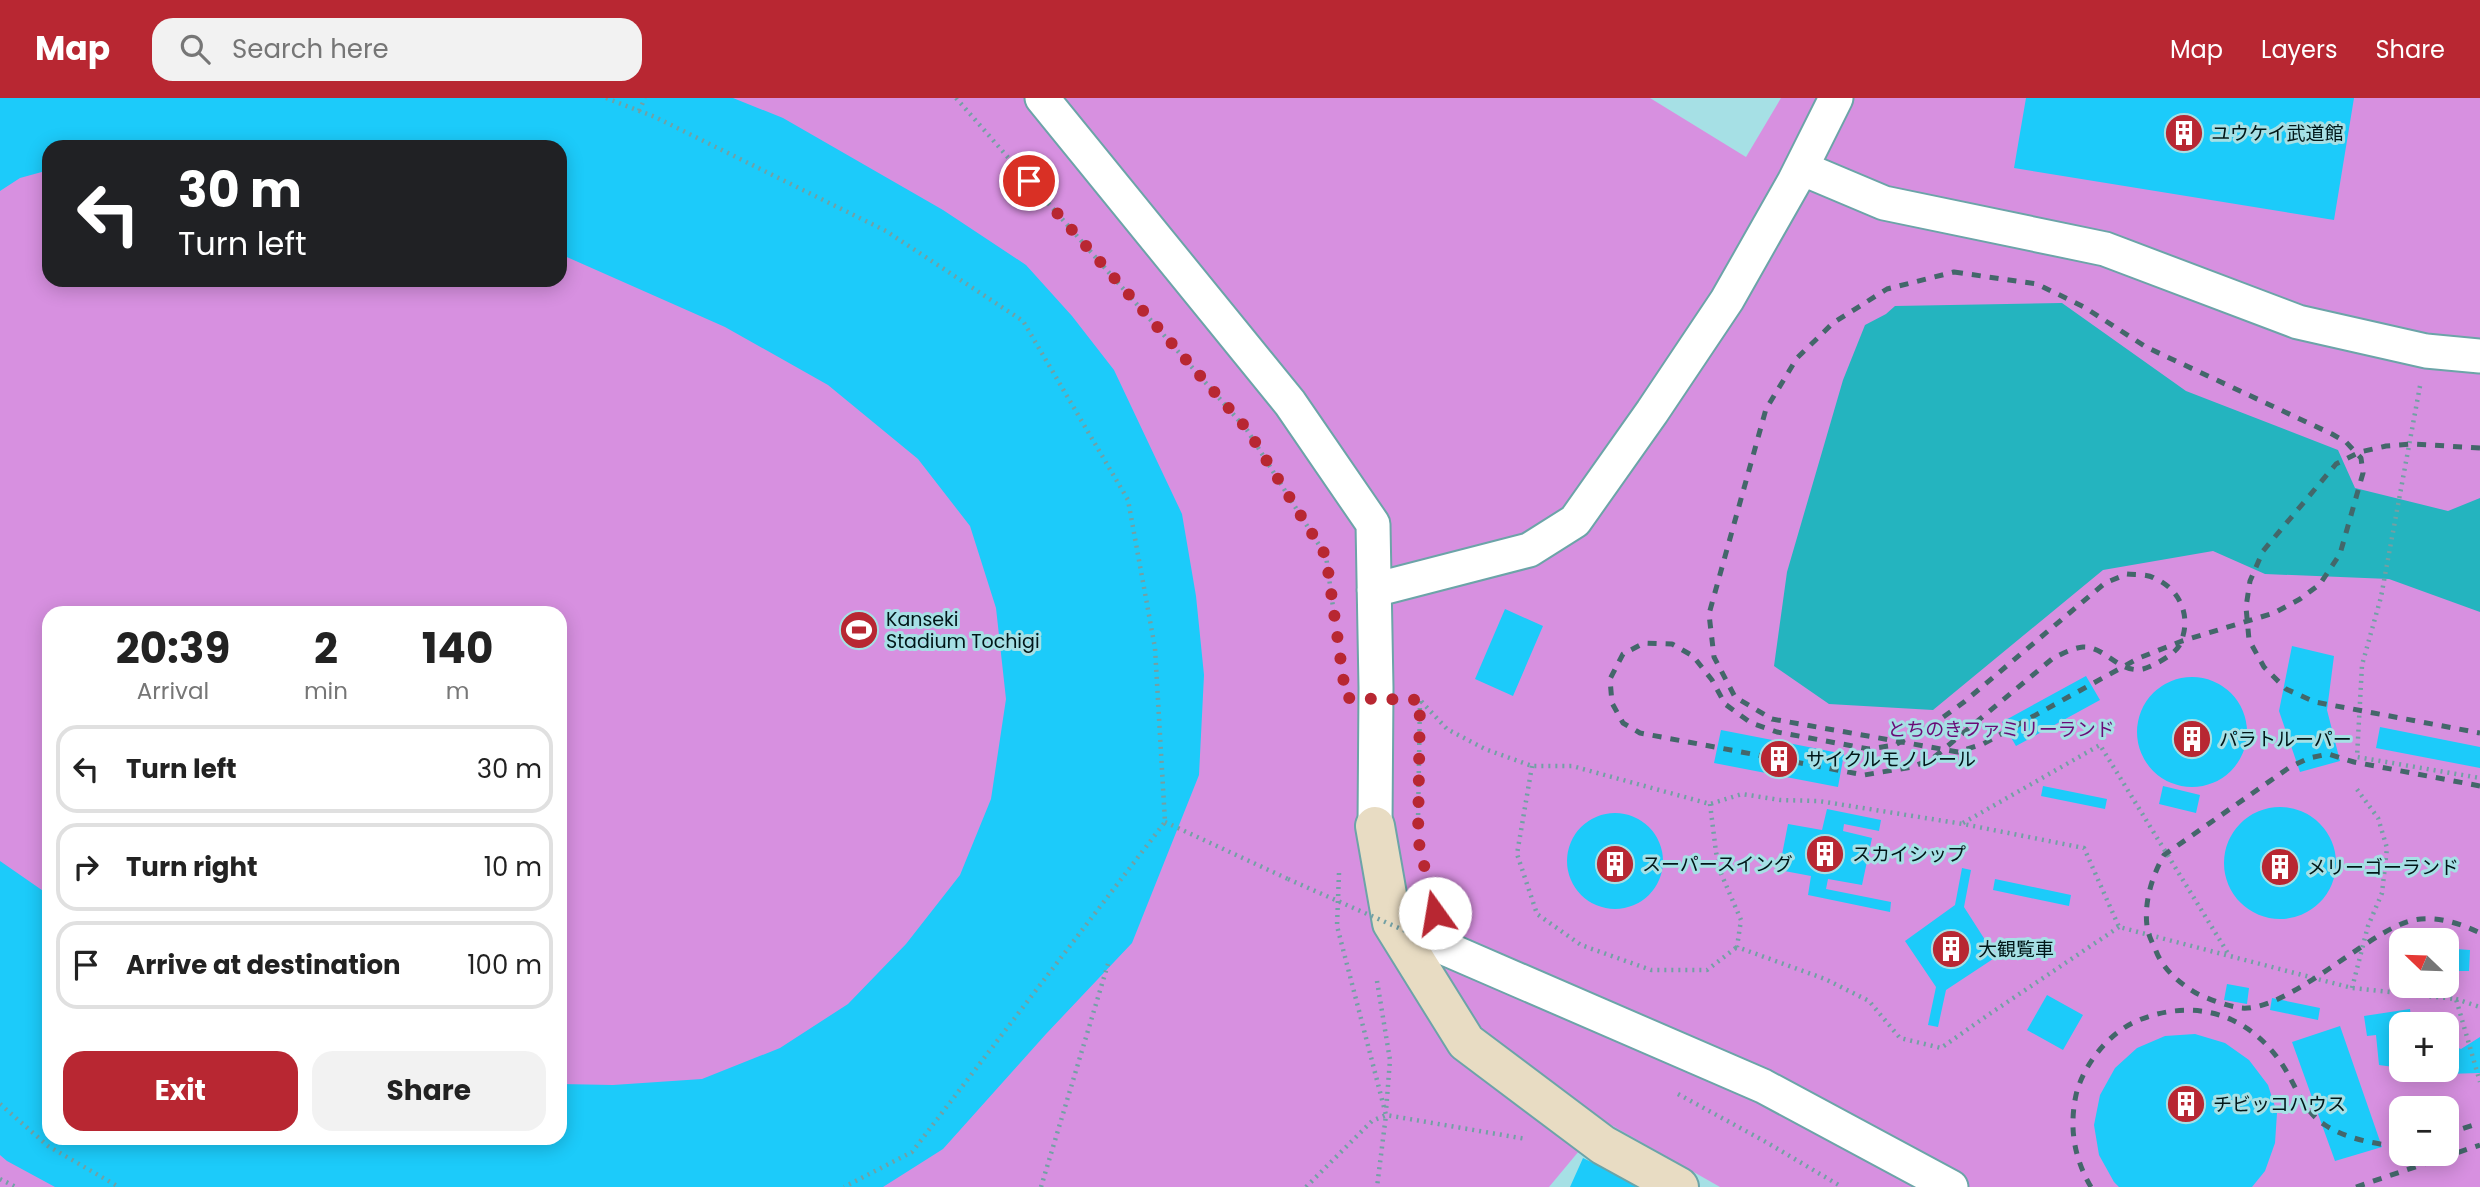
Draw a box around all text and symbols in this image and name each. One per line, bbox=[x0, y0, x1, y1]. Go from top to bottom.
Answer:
search box bbox=[152, 18, 642, 81]
text: Map bbox=[35, 25, 110, 72]
icon: search bbox=[176, 30, 214, 68]
text: Search here bbox=[232, 31, 389, 67]
text: Map bbox=[2170, 33, 2223, 66]
text: Layers bbox=[2261, 33, 2337, 66]
text: Share bbox=[2375, 33, 2445, 66]
building icon: ユウケイ武道館 bbox=[2163, 112, 2205, 154]
place label: ユウケイ武道館 bbox=[2211, 120, 2344, 147]
pin bbox=[999, 151, 1059, 211]
text: 30 m bbox=[178, 156, 302, 224]
icon: arrive bbox=[1010, 162, 1048, 200]
icon: left bbox=[63, 168, 154, 259]
text: Turn left bbox=[178, 221, 307, 266]
place label: Kanseki Stadium Tochigi bbox=[886, 606, 1040, 655]
sports icon: Kanseki Stadium Tochigi bbox=[838, 609, 880, 651]
text: 20:39 bbox=[116, 619, 230, 678]
text: 2 bbox=[314, 619, 338, 678]
text: 140 bbox=[422, 619, 493, 678]
text: Arrival bbox=[137, 675, 209, 707]
text: min bbox=[304, 675, 348, 707]
text: m bbox=[446, 675, 469, 707]
park label: とちのきファミリーランド bbox=[1887, 716, 2115, 743]
building icon: パラトルーパー bbox=[2171, 718, 2213, 760]
place label: パラトルーパー bbox=[2219, 726, 2352, 753]
building icon: サイクルモノレール bbox=[1758, 738, 1800, 780]
place label: サイクルモノレール bbox=[1806, 746, 1976, 773]
icon: left bbox=[67, 750, 105, 788]
text: Turn left bbox=[126, 751, 237, 787]
text: 30 m bbox=[477, 751, 542, 787]
building icon: スカイシップ bbox=[1804, 833, 1846, 875]
place label: スカイシップ bbox=[1852, 841, 1966, 868]
building icon: スーパースイング bbox=[1594, 843, 1636, 885]
building icon: メリーゴーランド bbox=[2259, 846, 2301, 888]
icon: right bbox=[67, 848, 105, 886]
text: Turn right bbox=[126, 849, 258, 885]
text: 10 m bbox=[484, 849, 542, 885]
place label: スーパースイング bbox=[1642, 851, 1793, 878]
place label: メリーゴーランド bbox=[2307, 854, 2459, 881]
position arrow bbox=[1398, 876, 1472, 950]
building icon: 大観覧車 bbox=[1930, 928, 1972, 970]
north arrow bbox=[2389, 928, 2459, 998]
map controls bbox=[2389, 928, 2459, 1166]
place label: 大観覧車 bbox=[1978, 936, 2054, 963]
icon: arrive bbox=[67, 946, 105, 984]
text: Arrive at destination bbox=[126, 947, 401, 983]
text: 100 m bbox=[467, 947, 542, 983]
button: + bbox=[2389, 1012, 2459, 1082]
button: Exit bbox=[63, 1051, 298, 1131]
button: Share bbox=[312, 1051, 546, 1131]
building icon: チビッコハウス bbox=[2165, 1083, 2207, 1125]
place label: チビッコハウス bbox=[2213, 1091, 2346, 1118]
button: − bbox=[2389, 1096, 2459, 1166]

